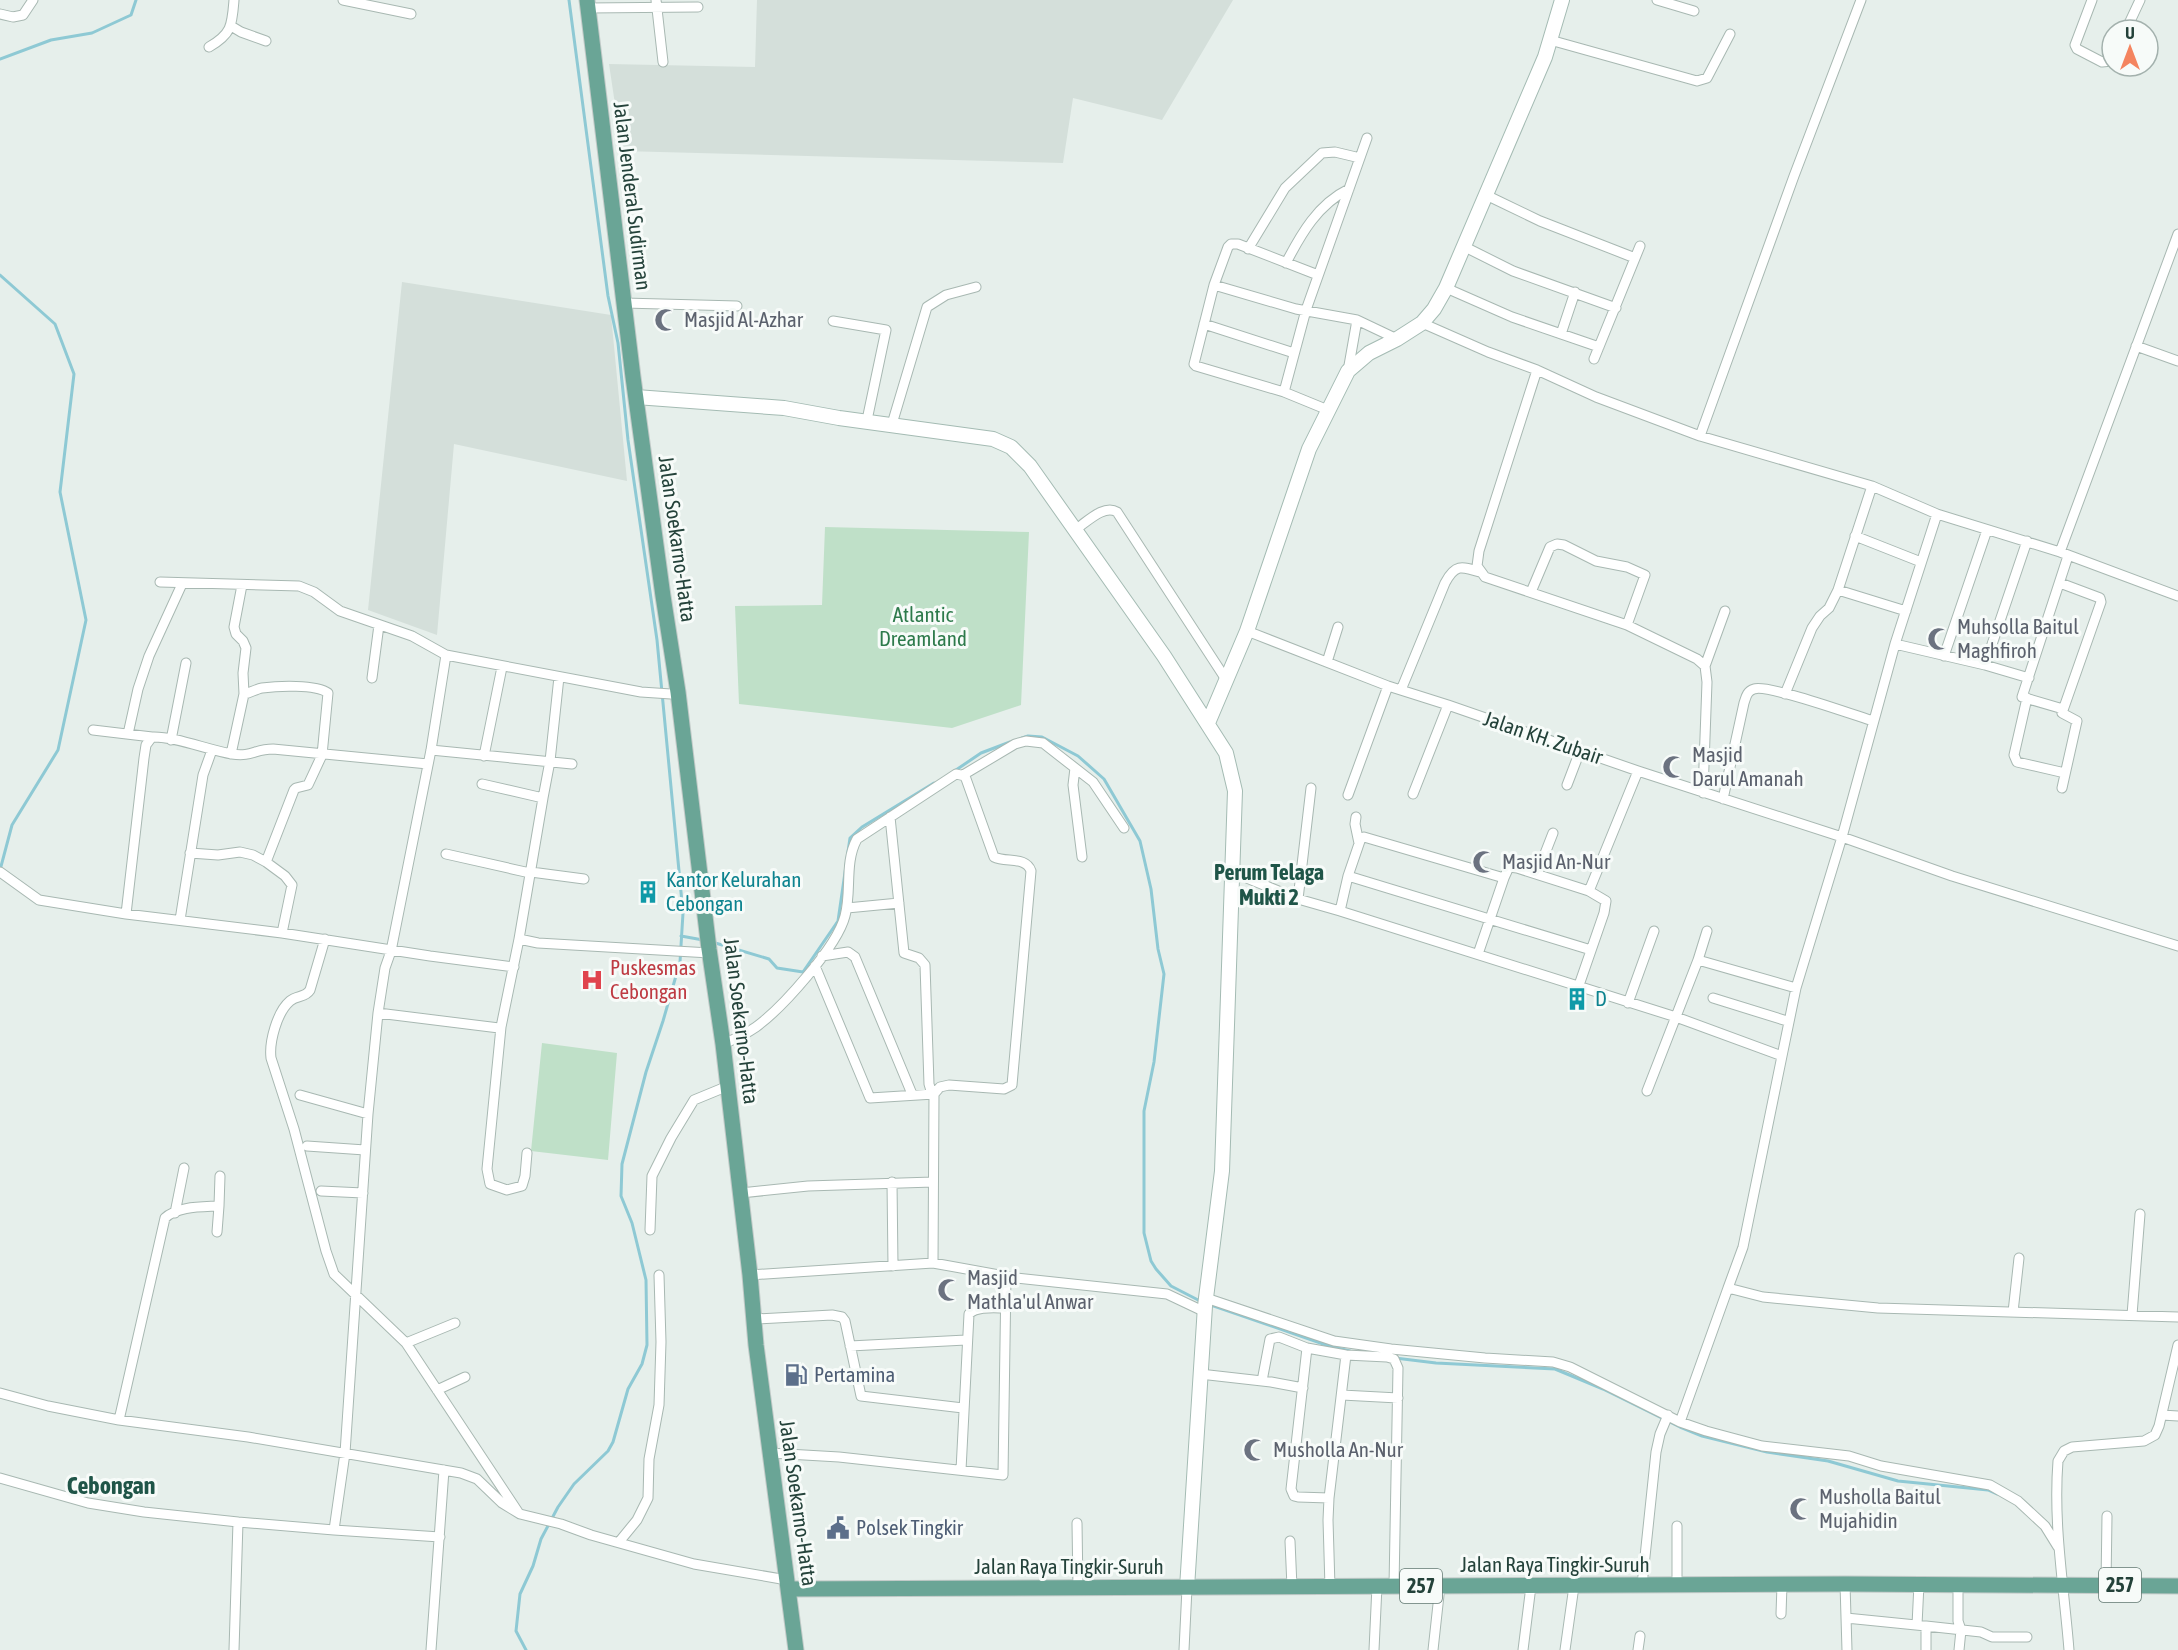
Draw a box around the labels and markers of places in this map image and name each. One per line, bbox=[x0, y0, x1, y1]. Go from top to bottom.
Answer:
mosque icon: Masjid Al-Azhar bbox=[653, 307, 679, 333]
place label: Masjid Al-Azhar bbox=[684, 307, 804, 331]
place label: Muhsolla Baitul Maghfiroh bbox=[1957, 614, 2079, 662]
mosque icon: Muhsolla Baitul Maghfiroh bbox=[1926, 626, 1952, 652]
place label: Masjid Darul Amanah bbox=[1692, 742, 1804, 790]
mosque icon: Masjid Darul Amanah bbox=[1661, 754, 1687, 780]
mosque icon: Masjid An-Nur bbox=[1471, 849, 1497, 875]
place label: Masjid An-Nur bbox=[1502, 849, 1611, 873]
place label: Kantor Kelurahan Cebongan bbox=[666, 867, 801, 915]
building icon: Kantor Kelurahan Cebongan bbox=[635, 879, 661, 905]
place label: Puskesmas Cebongan bbox=[610, 955, 696, 1003]
hospital icon: Puskesmas Cebongan bbox=[579, 967, 605, 993]
building icon: D bbox=[1564, 986, 1590, 1012]
place label: D bbox=[1595, 986, 1607, 1010]
place label: Masjid Mathla'ul Anwar bbox=[967, 1265, 1094, 1313]
mosque icon: Masjid Mathla'ul Anwar bbox=[936, 1277, 962, 1303]
fuel station icon: Pertamina bbox=[783, 1362, 809, 1388]
place label: Pertamina bbox=[814, 1362, 895, 1386]
mosque icon: Musholla An-Nur bbox=[1242, 1437, 1268, 1463]
place label: Musholla An-Nur bbox=[1273, 1437, 1404, 1461]
place label: Musholla Baitul Mujahidin bbox=[1819, 1484, 1941, 1532]
mosque icon: Musholla Baitul Mujahidin bbox=[1788, 1496, 1814, 1522]
public building icon: Polsek Tingkir bbox=[825, 1515, 851, 1541]
place label: Polsek Tingkir bbox=[856, 1515, 964, 1539]

